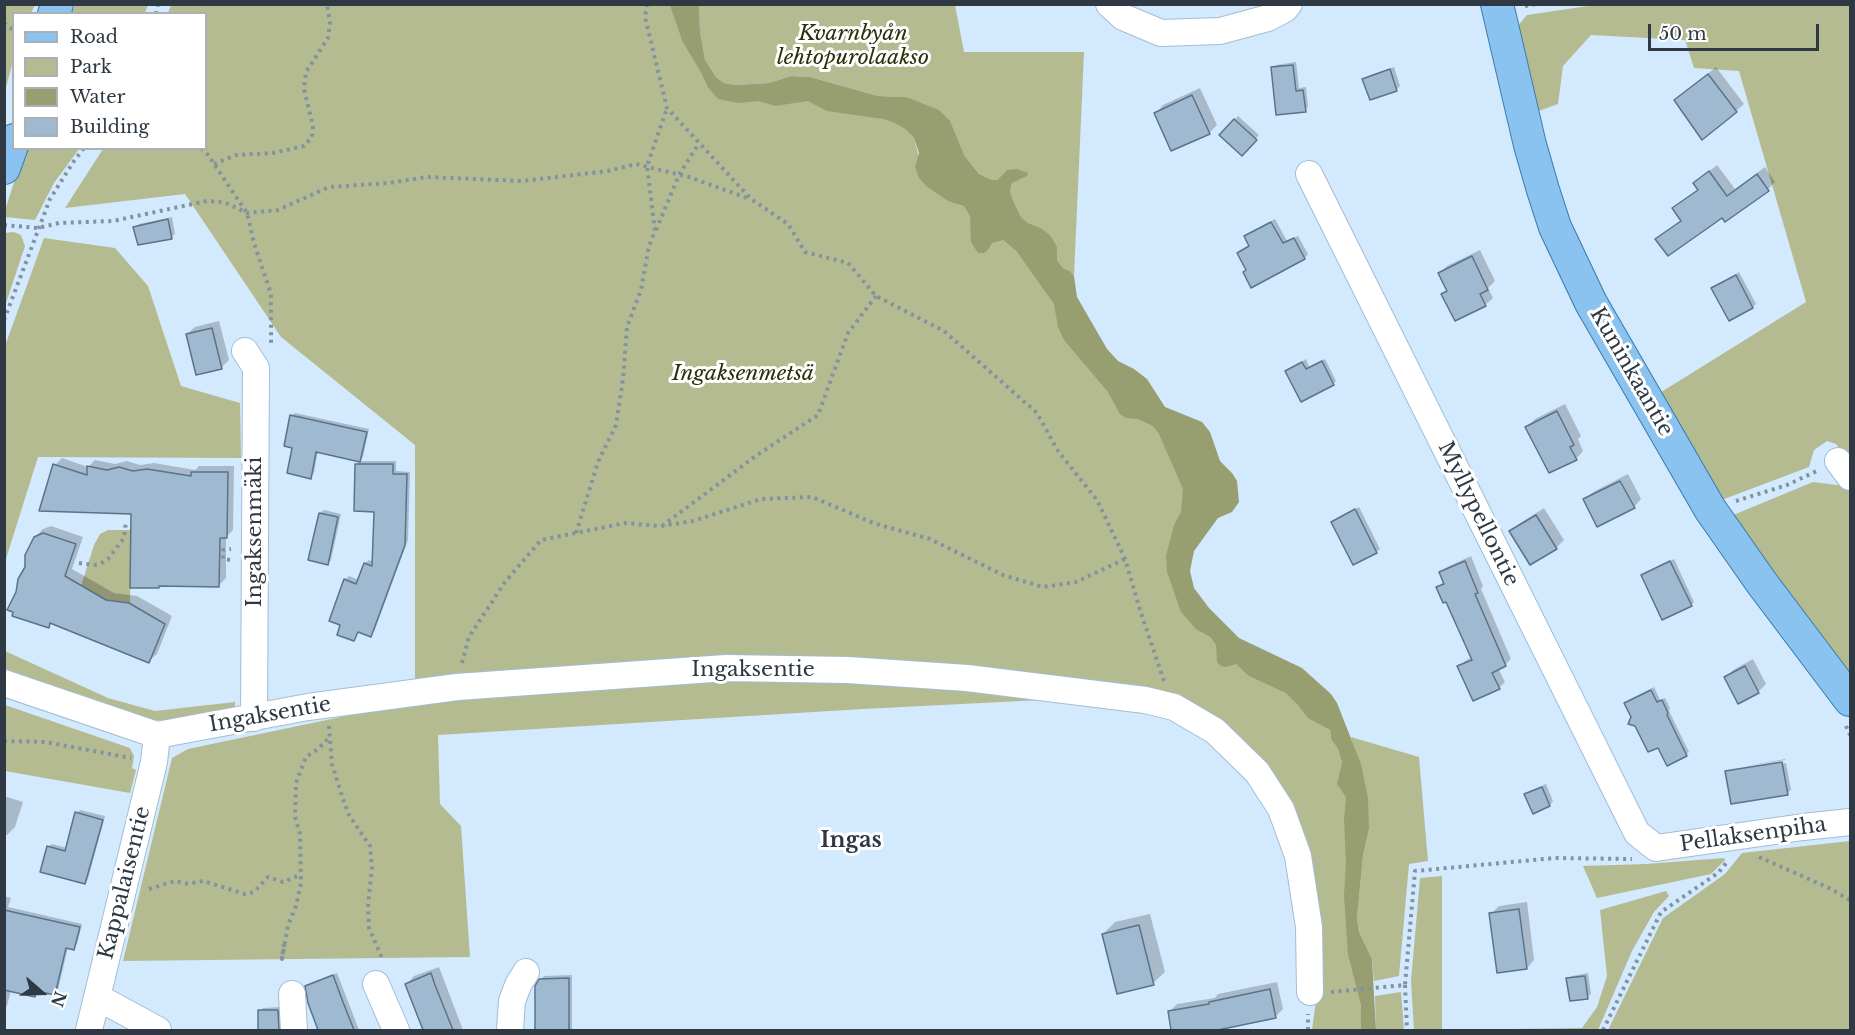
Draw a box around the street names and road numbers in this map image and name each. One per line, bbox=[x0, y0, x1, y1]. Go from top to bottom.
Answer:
street label: Kuninkaantie bbox=[1584, 303, 1678, 441]
street label: Myllypellontie bbox=[1432, 438, 1524, 590]
street label: Ingaksenmäki bbox=[242, 457, 268, 607]
street label: Ingaksentie bbox=[691, 657, 815, 683]
street label: Ingaksentie bbox=[207, 692, 333, 738]
street label: Kappalaisentie bbox=[94, 804, 156, 962]
street label: Pellaksenpiha bbox=[1678, 812, 1828, 858]

